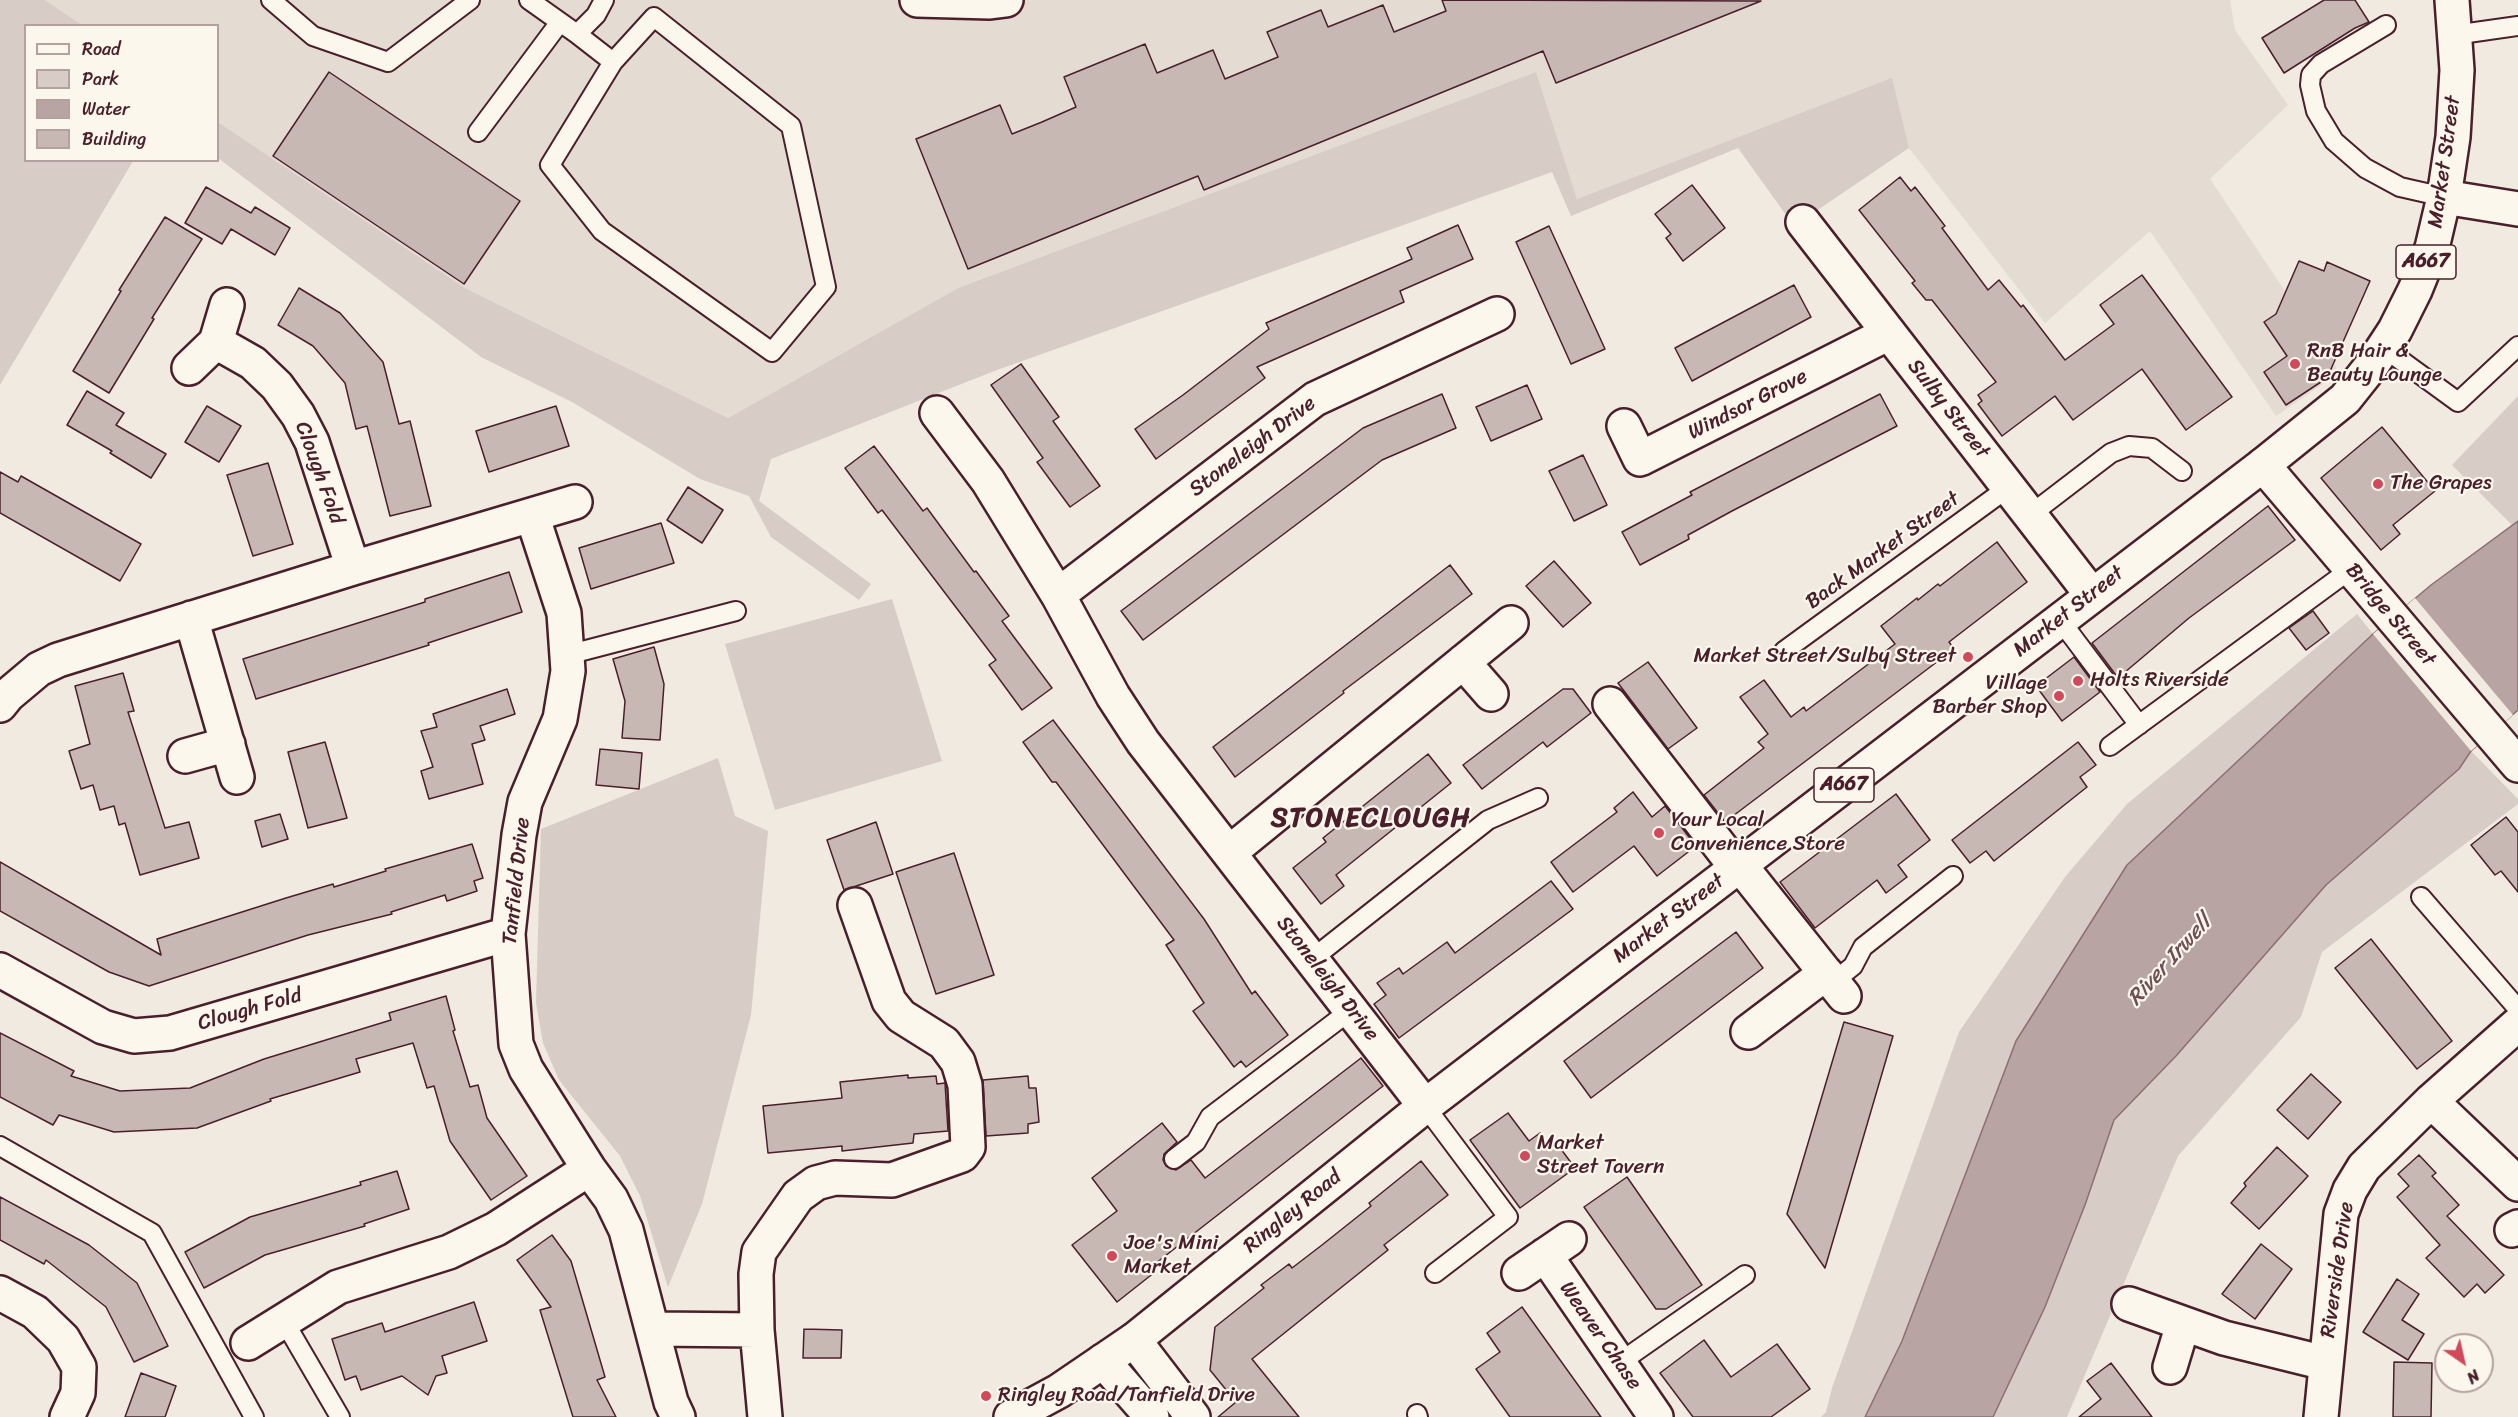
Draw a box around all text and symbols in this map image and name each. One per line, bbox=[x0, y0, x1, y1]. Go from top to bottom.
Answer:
legend bbox=[24, 24, 219, 162]
text: Road bbox=[82, 33, 121, 65]
text: Park bbox=[82, 63, 119, 95]
text: Water bbox=[82, 93, 129, 125]
street label: Market Street bbox=[2423, 94, 2467, 230]
text: Building bbox=[82, 123, 146, 155]
road number: A667 bbox=[2396, 245, 2456, 279]
place label: RnB Hair & Beauty Lounge bbox=[2307, 339, 2442, 389]
street label: Sulby Street bbox=[1901, 354, 1995, 464]
marker: RnB Hair & Beauty Lounge bbox=[2288, 357, 2302, 371]
street label: Windsor Grove bbox=[1684, 364, 1812, 446]
street label: Stoneleigh Drive bbox=[1185, 391, 1321, 503]
street label: Clough Fold bbox=[289, 418, 349, 528]
place label: The Grapes bbox=[2390, 471, 2492, 497]
marker: The Grapes bbox=[2371, 477, 2385, 491]
street label: Back Market Street bbox=[1801, 487, 1965, 615]
street label: Bridge Street bbox=[2340, 558, 2440, 672]
street label: Market Street bbox=[2009, 561, 2129, 663]
place label: Market Street/Sulby Street bbox=[1694, 644, 1956, 670]
marker: Market Street/Sulby Street bbox=[1961, 650, 1975, 664]
place label: Holts Riverside bbox=[2090, 668, 2229, 694]
place label: Village Barber Shop bbox=[1933, 671, 2047, 721]
marker: Holts Riverside bbox=[2071, 674, 2085, 688]
marker: Village Barber Shop bbox=[2052, 689, 2066, 703]
road number: A667 bbox=[1814, 768, 1874, 802]
district label: STONECLOUGH bbox=[1271, 803, 1471, 835]
place label: Your Local Convenience Store bbox=[1671, 808, 1845, 858]
street label: Tanfield Drive bbox=[498, 816, 536, 946]
marker: Your Local Convenience Store bbox=[1652, 826, 1666, 840]
street label: Market Street bbox=[1608, 869, 1730, 969]
water label: River Irwell bbox=[2123, 910, 2217, 1012]
street label: Stoneleigh Drive bbox=[1270, 911, 1384, 1047]
street label: Clough Fold bbox=[195, 983, 305, 1037]
place label: Market Street Tavern bbox=[1537, 1131, 1664, 1181]
marker: Market Street Tavern bbox=[1518, 1149, 1532, 1163]
street label: Ringley Road bbox=[1239, 1165, 1347, 1259]
street label: Riverside Drive bbox=[2316, 1200, 2360, 1340]
place label: Joe's Mini Market bbox=[1124, 1231, 1218, 1281]
marker: Joe's Mini Market bbox=[1105, 1249, 1119, 1263]
street label: Weaver Chase bbox=[1553, 1277, 1647, 1395]
north arrow bbox=[2434, 1333, 2494, 1393]
text: N bbox=[2461, 1362, 2486, 1392]
place label: Ringley Road/Tanfield Drive bbox=[998, 1383, 1255, 1409]
marker: Ringley Road/Tanfield Drive bbox=[979, 1389, 993, 1403]

